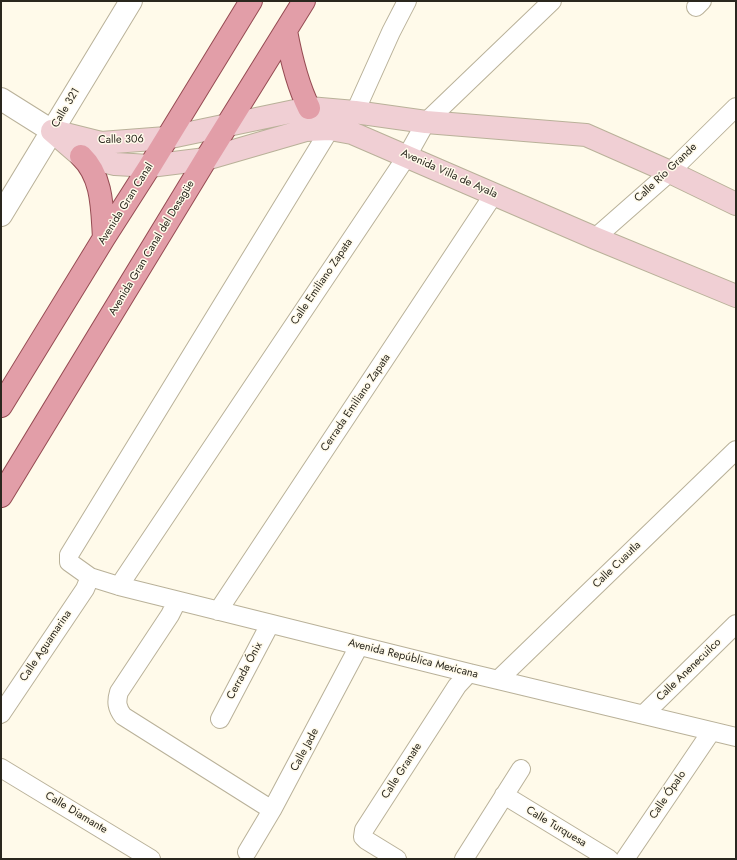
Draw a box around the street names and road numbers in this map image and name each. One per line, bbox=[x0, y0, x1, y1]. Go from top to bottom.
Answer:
street label: Calle 321 bbox=[49, 86, 83, 130]
street label: Calle 306 bbox=[98, 133, 144, 147]
street label: Calle Río Grande bbox=[632, 141, 700, 205]
street label: Avenida Villa de Ayala bbox=[399, 147, 499, 201]
street label: Avenida Gran Canal bbox=[96, 161, 156, 247]
street label: Avenida Gran Canal del Desagüe bbox=[106, 178, 198, 318]
street label: Calle Emiliano Zapata bbox=[288, 236, 356, 328]
street label: Cerrada Emiliano Zapata bbox=[318, 352, 394, 454]
street label: Calle Cuautla bbox=[590, 539, 644, 591]
street label: Calle Aguamarina bbox=[17, 608, 75, 684]
street label: Avenida República Mexicana bbox=[347, 636, 479, 682]
street label: Calle Anenecuilco bbox=[654, 636, 724, 704]
street label: Cerrada Ónix bbox=[224, 640, 266, 702]
street label: Calle Jade bbox=[288, 726, 322, 774]
street label: Calle Granate bbox=[379, 741, 425, 801]
street label: Calle Ópalo bbox=[647, 768, 689, 822]
street label: Calle Diamante bbox=[42, 789, 110, 837]
street label: Calle Turquesa bbox=[523, 804, 589, 850]

